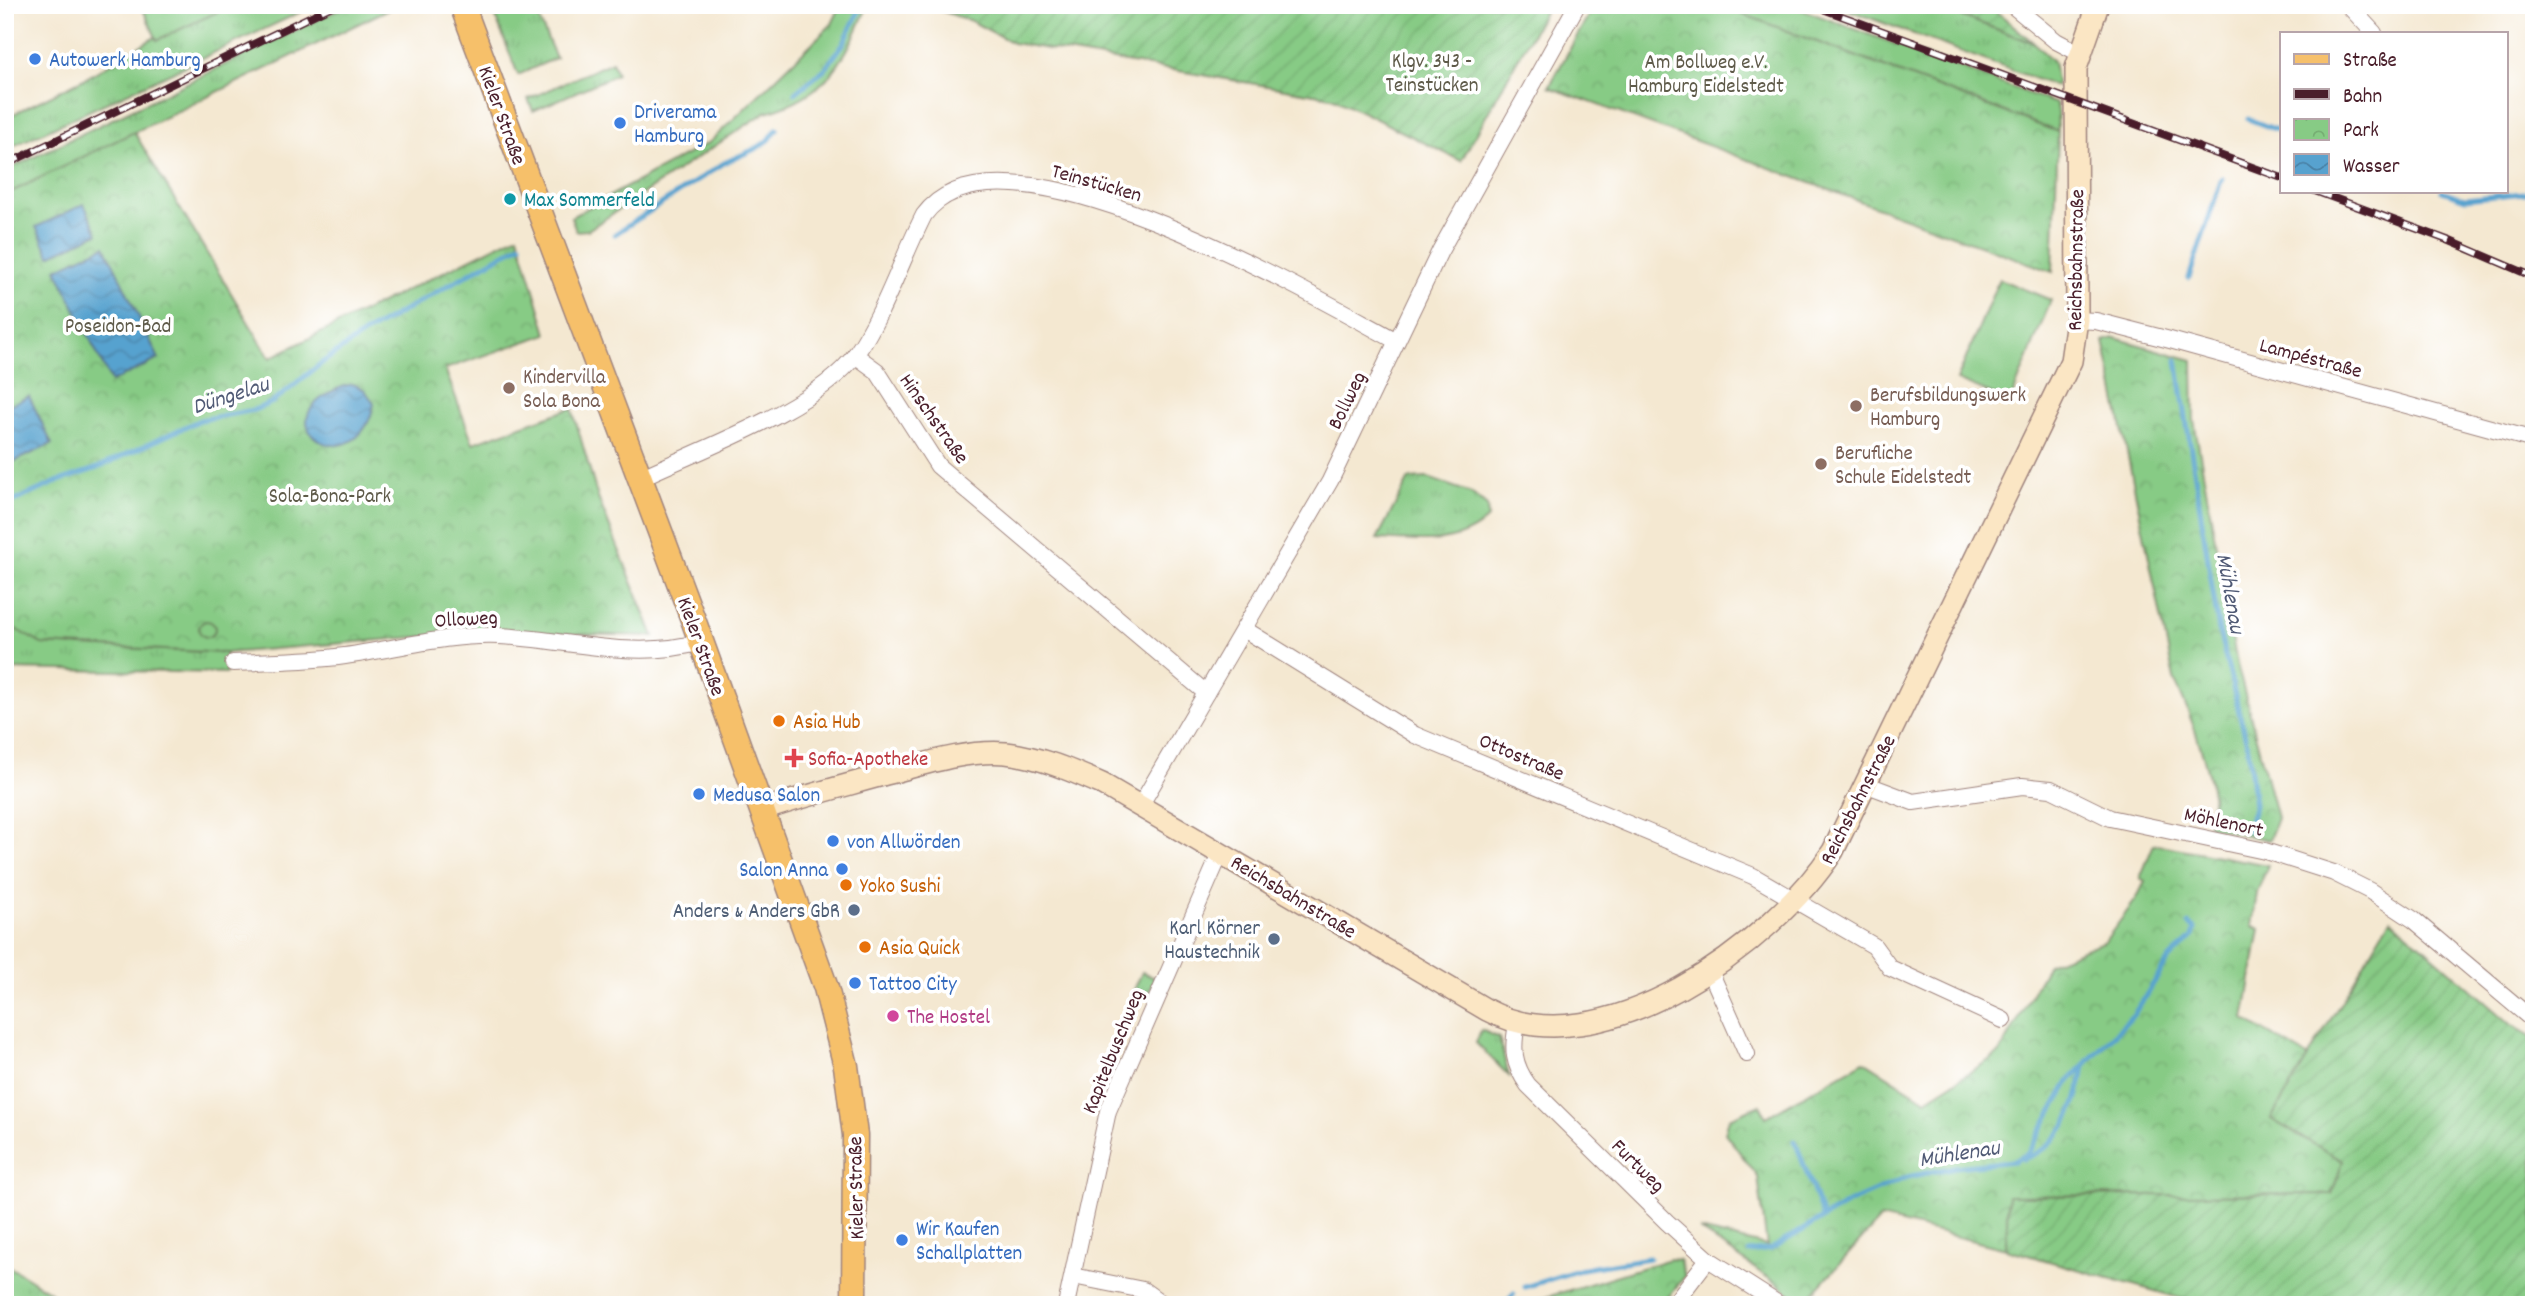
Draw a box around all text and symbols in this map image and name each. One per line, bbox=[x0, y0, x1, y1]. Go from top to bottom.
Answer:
legend bbox=[2280, 32, 2508, 192]
place label: Autowerk Hamburg bbox=[49, 47, 201, 77]
text: Straße bbox=[2343, 47, 2397, 77]
park label: Klgv. 343 - Teinstücken bbox=[1386, 48, 1478, 102]
park label: Am Bollweg e.V. Hamburg Eidelstedt bbox=[1628, 49, 1784, 103]
marker: Autowerk Hamburg bbox=[27, 51, 43, 67]
street label: Kieler Straße bbox=[468, 62, 532, 170]
text: Bahn bbox=[2343, 83, 2382, 113]
place label: Driverama Hamburg bbox=[634, 99, 718, 153]
marker: Driverama Hamburg bbox=[612, 115, 628, 131]
text: Park bbox=[2343, 117, 2379, 147]
text: Wasser bbox=[2343, 153, 2400, 183]
street label: Teinstücken bbox=[1047, 158, 1145, 212]
place label: Max Sommerfeld bbox=[524, 187, 655, 217]
street label: Reichsbahnstraße bbox=[2062, 189, 2094, 331]
marker: Max Sommerfeld bbox=[502, 191, 518, 207]
park label: Poseidon-Bad bbox=[65, 313, 171, 343]
street label: Lampéstraße bbox=[2256, 332, 2365, 388]
place label: Kindervilla Sola Bona bbox=[523, 364, 607, 418]
street label: Bollweg bbox=[1322, 367, 1376, 435]
street label: Hinschstraße bbox=[890, 368, 975, 471]
water label: Düngelau bbox=[189, 369, 276, 425]
marker: Kindervilla Sola Bona bbox=[501, 380, 517, 396]
place label: Berufsbildungswerk Hamburg bbox=[1870, 382, 2026, 436]
marker: Berufsbildungswerk Hamburg bbox=[1848, 398, 1864, 414]
place label: Berufliche Schule Eidelstedt bbox=[1835, 440, 1972, 494]
marker: Berufliche Schule Eidelstedt bbox=[1813, 456, 1829, 472]
park label: Sola-Bona-Park bbox=[269, 483, 391, 513]
water label: Mühlenau bbox=[2205, 551, 2252, 638]
street label: Kieler Straße bbox=[667, 593, 731, 701]
street label: Olloweg bbox=[434, 604, 499, 638]
place label: Asia Hub bbox=[793, 709, 861, 739]
marker: Asia Hub bbox=[771, 713, 787, 729]
street label: Ottostraße bbox=[1473, 727, 1568, 790]
street label: Reichsbahnstraße bbox=[1814, 730, 1905, 870]
place label: Sofia-Apotheke bbox=[808, 746, 928, 776]
marker: Sofia-Apotheke bbox=[786, 750, 802, 766]
place label: Medusa Salon bbox=[713, 782, 820, 812]
marker: Medusa Salon bbox=[691, 786, 707, 802]
street label: Möhlenort bbox=[2181, 801, 2266, 847]
place label: von Allwörden bbox=[847, 829, 961, 859]
marker: von Allwörden bbox=[825, 833, 841, 849]
street label: Reichsbahnstraße bbox=[1224, 849, 1361, 948]
place label: Salon Anna bbox=[739, 857, 829, 887]
marker: Salon Anna bbox=[834, 861, 850, 877]
place label: Yoko Sushi bbox=[860, 873, 941, 903]
marker: Yoko Sushi bbox=[838, 877, 854, 893]
place label: Anders & Anders GbR bbox=[673, 898, 840, 928]
marker: Anders & Anders GbR bbox=[846, 902, 862, 918]
place label: Karl Körner Haustechnik bbox=[1164, 915, 1260, 969]
marker: Karl Körner Haustechnik bbox=[1266, 931, 1282, 947]
place label: Asia Quick bbox=[879, 935, 960, 965]
marker: Asia Quick bbox=[857, 939, 873, 955]
place label: Tattoo City bbox=[869, 971, 957, 1001]
marker: Tattoo City bbox=[847, 975, 863, 991]
street label: Kapitelbuschweg bbox=[1076, 985, 1153, 1119]
place label: The Hostel bbox=[907, 1004, 990, 1034]
marker: The Hostel bbox=[885, 1008, 901, 1024]
street label: Furtweg bbox=[1603, 1133, 1671, 1201]
water label: Mühlenau bbox=[1917, 1133, 2004, 1178]
street label: Kieler Straße bbox=[842, 1136, 874, 1240]
place label: Wir Kaufen Schallplatten bbox=[916, 1216, 1022, 1270]
marker: Wir Kaufen Schallplatten bbox=[894, 1232, 910, 1248]

